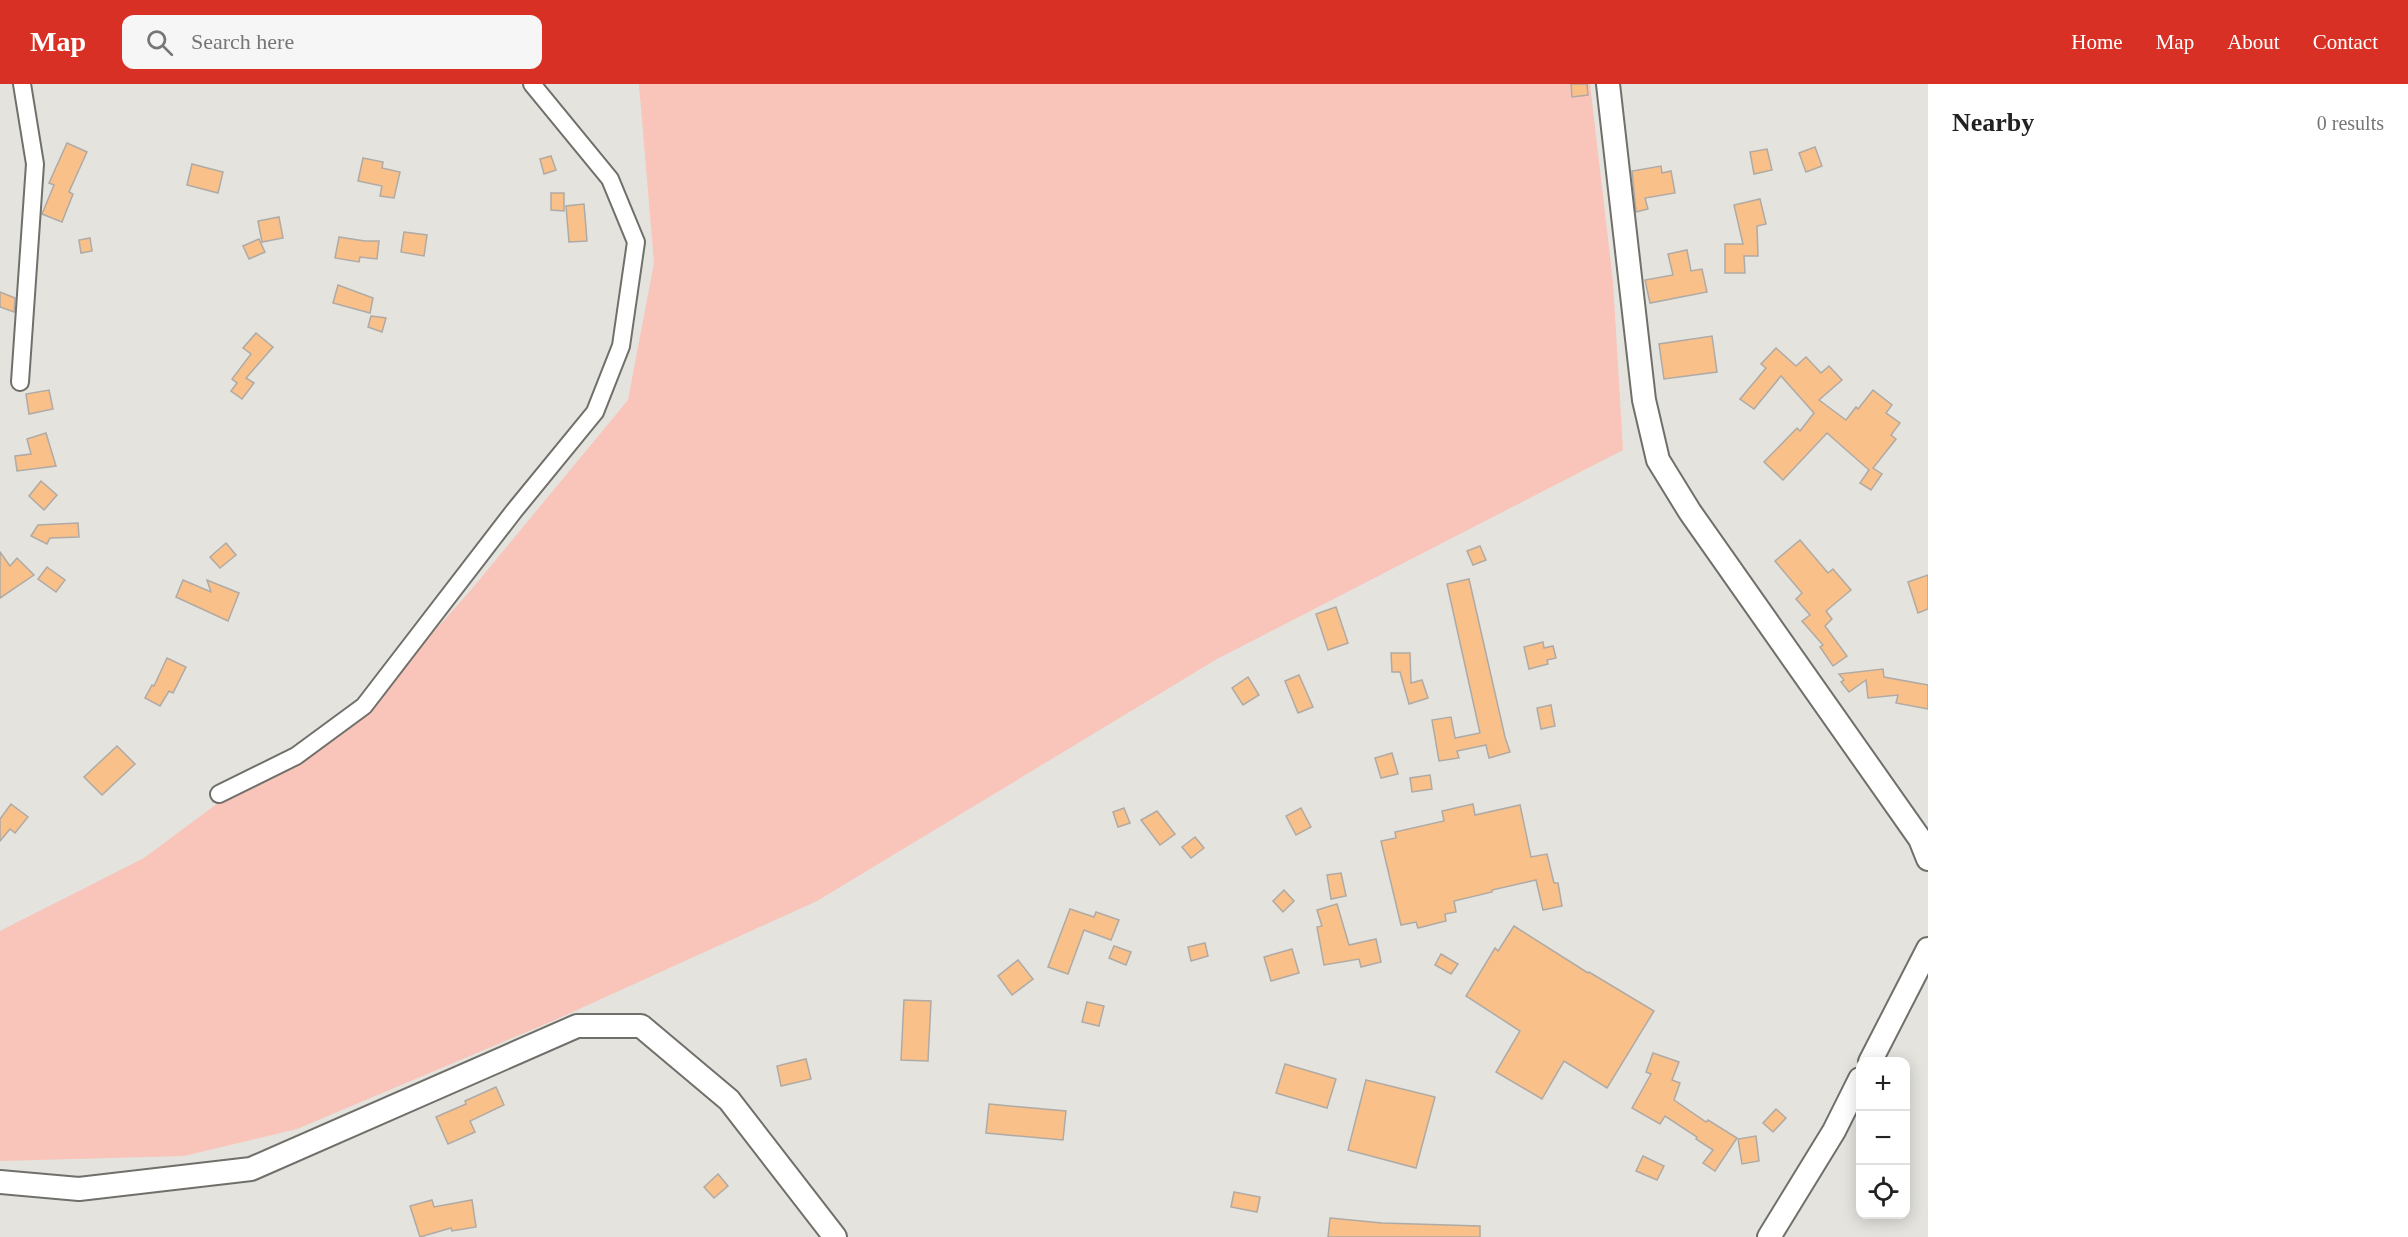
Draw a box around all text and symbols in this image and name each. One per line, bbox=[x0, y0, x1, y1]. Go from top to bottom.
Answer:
search box bbox=[122, 15, 542, 69]
text: Map bbox=[30, 26, 86, 57]
icon: search bbox=[143, 26, 176, 59]
text: Search here bbox=[191, 29, 294, 54]
text: Home bbox=[2071, 30, 2123, 54]
text: Map bbox=[2156, 30, 2194, 54]
text: About bbox=[2227, 30, 2280, 54]
text: Contact bbox=[2313, 30, 2378, 54]
text: Nearby bbox=[1952, 108, 2034, 137]
text: 0 results bbox=[2317, 112, 2384, 134]
map controls bbox=[1856, 1057, 1910, 1219]
button: + bbox=[1856, 1057, 1910, 1111]
button: − bbox=[1856, 1111, 1910, 1165]
button: locate bbox=[1856, 1165, 1910, 1219]

